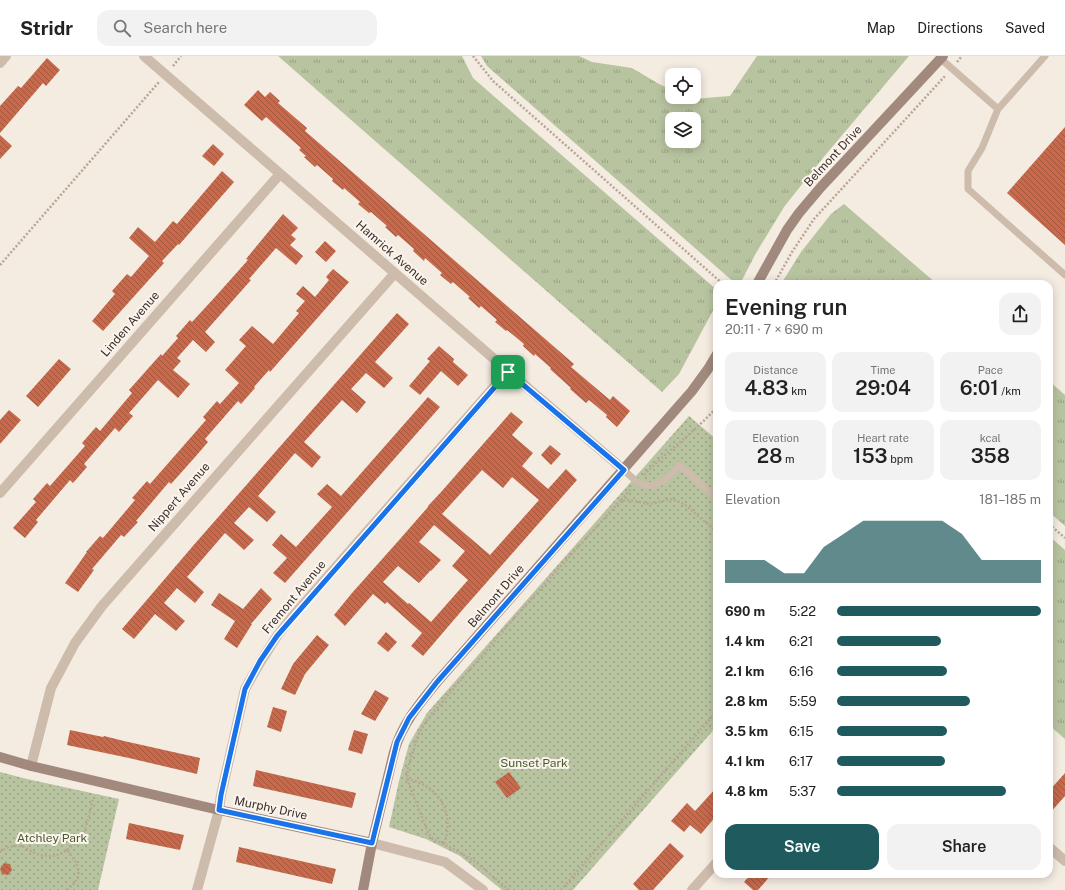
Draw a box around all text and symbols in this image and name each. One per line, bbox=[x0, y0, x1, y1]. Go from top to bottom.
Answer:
search box bbox=[97, 10, 377, 46]
text: Stridr bbox=[20, 17, 73, 39]
icon: search bbox=[111, 17, 133, 39]
text: Search here bbox=[143, 19, 227, 36]
text: Map bbox=[867, 20, 895, 36]
text: Directions bbox=[917, 20, 983, 36]
text: Saved bbox=[1005, 20, 1045, 36]
map controls bbox=[665, 68, 701, 148]
button: locate bbox=[665, 68, 701, 104]
button: layers bbox=[665, 112, 701, 148]
street label: Belmont Drive bbox=[801, 122, 865, 190]
street label: Hamrick Avenue bbox=[353, 218, 431, 288]
street label: Linden Avenue bbox=[98, 288, 162, 360]
button: share bbox=[999, 293, 1041, 335]
text: Evening run bbox=[725, 294, 847, 320]
text: 20:11 · 7 × 690 m bbox=[725, 322, 823, 337]
pin bbox=[491, 355, 525, 389]
icon: arrive bbox=[497, 361, 519, 383]
text: Distance bbox=[753, 364, 798, 376]
text: Time bbox=[870, 364, 896, 376]
text: Pace bbox=[978, 364, 1003, 376]
text: 4.83 bbox=[744, 376, 788, 400]
text: 29:04 bbox=[855, 376, 911, 400]
text: 6:01 bbox=[960, 376, 999, 400]
text: km bbox=[788, 385, 807, 397]
text: /km bbox=[999, 385, 1021, 397]
text: Elevation bbox=[752, 432, 799, 444]
text: Heart rate bbox=[857, 432, 909, 444]
text: kcal bbox=[980, 432, 1001, 444]
text: 28 bbox=[757, 444, 782, 468]
text: 153 bbox=[853, 444, 888, 468]
text: 358 bbox=[971, 444, 1010, 468]
text: m bbox=[782, 453, 795, 465]
text: bpm bbox=[888, 453, 913, 465]
street label: Nippert Avenue bbox=[145, 460, 213, 534]
text: Elevation bbox=[725, 492, 780, 507]
text: 181–185 m bbox=[979, 492, 1041, 507]
street label: Fremont Avenue bbox=[259, 557, 329, 636]
street label: Belmont Drive bbox=[465, 562, 527, 630]
text: 690 m bbox=[725, 604, 765, 619]
text: 5:22 bbox=[789, 604, 816, 619]
text: 1.4 km bbox=[725, 634, 765, 649]
text: 6:21 bbox=[789, 634, 813, 649]
text: 2.1 km bbox=[725, 664, 764, 679]
text: 6:16 bbox=[789, 664, 813, 679]
text: 2.8 km bbox=[725, 694, 768, 709]
text: 5:59 bbox=[789, 694, 817, 709]
text: 3.5 km bbox=[725, 724, 768, 739]
text: 6:15 bbox=[789, 724, 814, 739]
text: 4.1 km bbox=[725, 754, 765, 769]
text: 6:17 bbox=[789, 754, 813, 769]
park label: Sunset Park bbox=[500, 756, 568, 770]
text: 4.8 km bbox=[725, 784, 768, 799]
text: 5:37 bbox=[789, 784, 816, 799]
street label: Murphy Drive bbox=[233, 793, 309, 823]
button: Save bbox=[725, 824, 879, 870]
button: Share bbox=[887, 824, 1041, 870]
park label: Atchley Park bbox=[17, 831, 88, 845]

